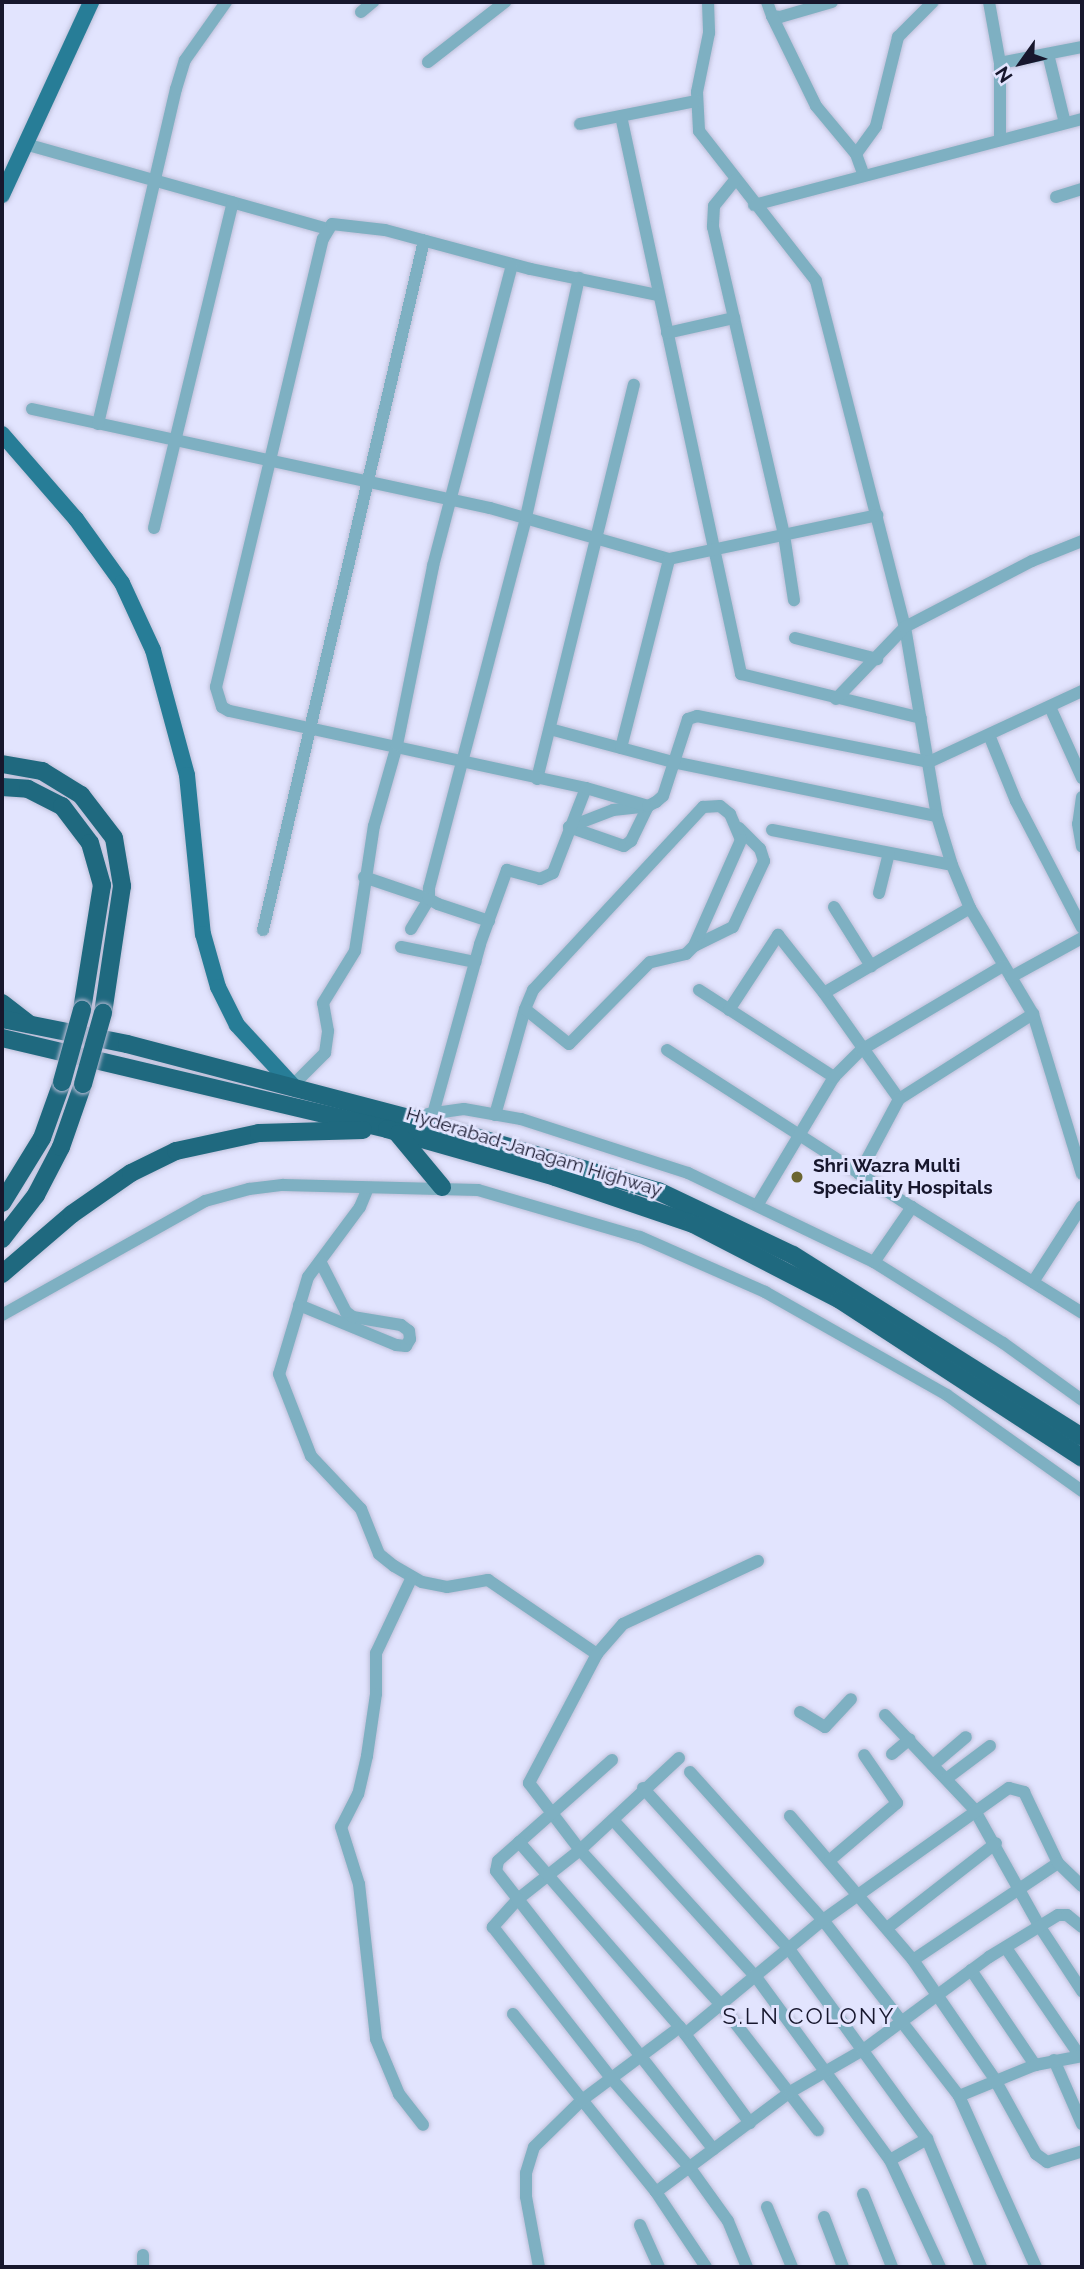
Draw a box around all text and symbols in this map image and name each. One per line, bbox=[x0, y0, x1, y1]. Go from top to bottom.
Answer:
north arrow bbox=[986, 28, 1056, 98]
text: N bbox=[990, 63, 1017, 87]
street label: Hyderabad-Janagam Highway bbox=[403, 1102, 665, 1202]
place label: Shri Wazra Multi Speciality Hospitals bbox=[813, 1155, 993, 1199]
marker: Shri Wazra Multi Speciality Hospitals bbox=[787, 1167, 807, 1187]
district label: S.LN COLONY bbox=[724, 2002, 894, 2030]

